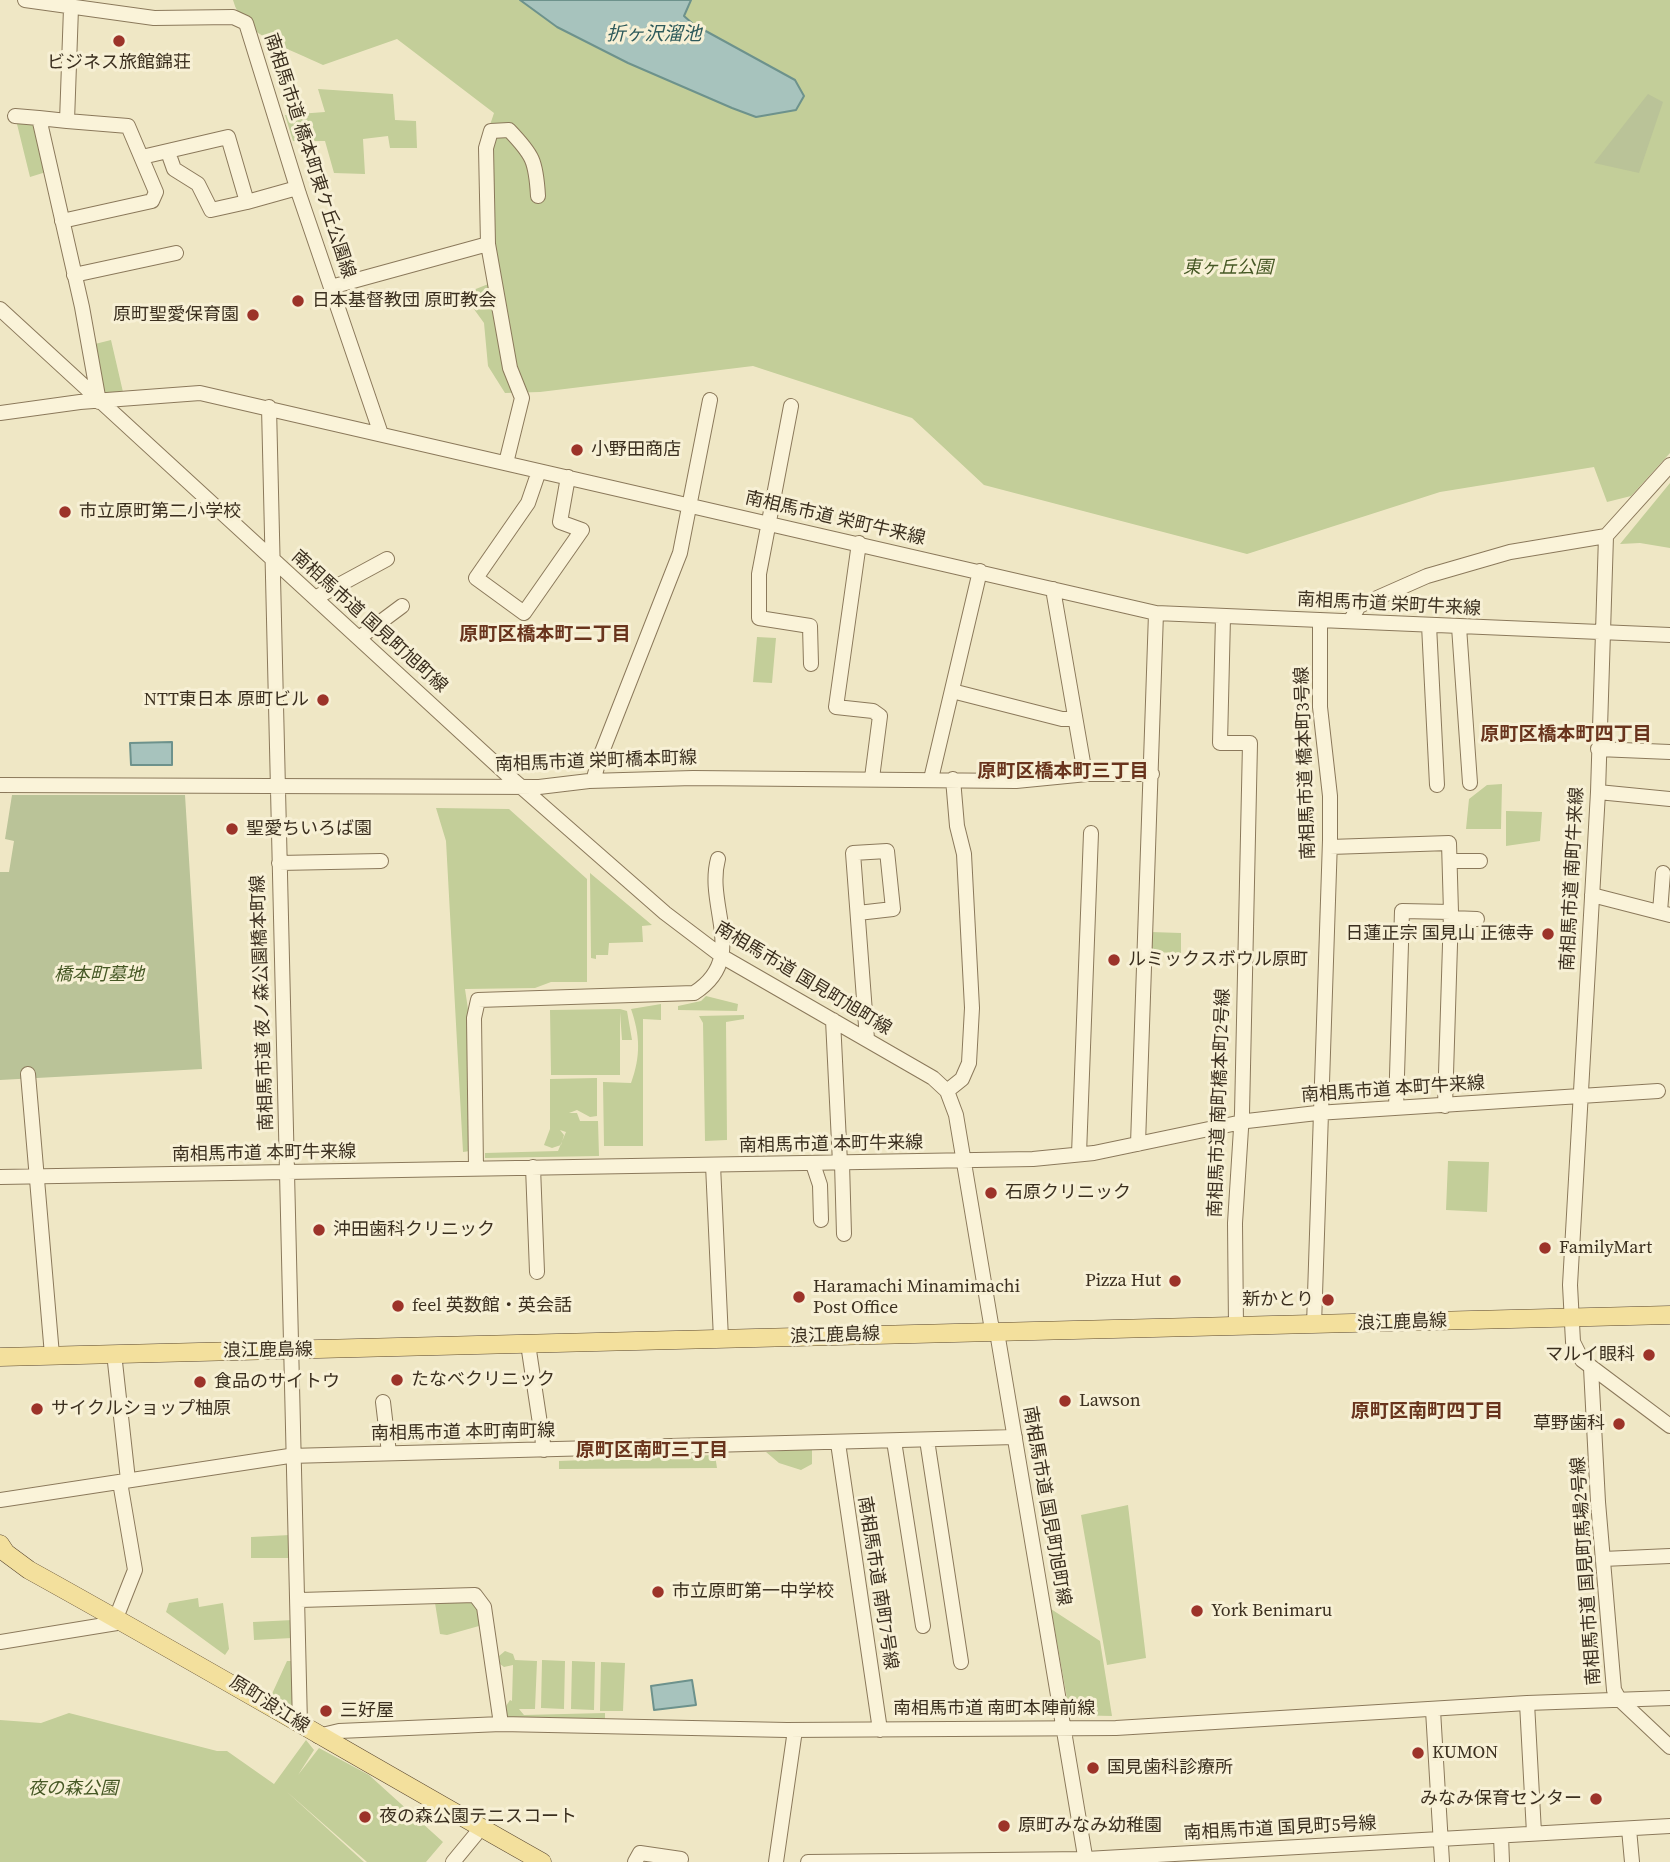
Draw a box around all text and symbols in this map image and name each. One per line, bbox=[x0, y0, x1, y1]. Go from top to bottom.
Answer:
water label: 折ヶ沢溜池 bbox=[607, 24, 701, 46]
street label: 南相馬市道 橋本町東ケ丘公園線 bbox=[259, 31, 359, 281]
marker: ビジネス旅館錦荘 bbox=[111, 33, 127, 49]
place label: ビジネス旅館錦荘 bbox=[47, 52, 191, 74]
park label: 東ヶ丘公園 bbox=[1183, 257, 1273, 279]
place label: 日本基督教団 原町教会 bbox=[312, 290, 496, 312]
marker: 日本基督教団 原町教会 bbox=[290, 293, 306, 309]
place label: 原町聖愛保育園 bbox=[113, 304, 239, 326]
marker: 原町聖愛保育園 bbox=[245, 307, 261, 323]
place label: 小野田商店 bbox=[591, 439, 681, 461]
marker: 小野田商店 bbox=[569, 442, 585, 458]
street label: 南相馬市道 栄町牛来線 bbox=[743, 488, 927, 550]
place label: 市立原町第二小学校 bbox=[79, 501, 241, 523]
marker: 市立原町第二小学校 bbox=[57, 504, 73, 520]
street label: 南相馬市道 国見町旭町線 bbox=[287, 546, 451, 698]
street label: 南相馬市道 栄町牛来線 bbox=[1296, 589, 1482, 621]
district label: 原町区橋本町二丁目 bbox=[460, 624, 630, 646]
street label: 南相馬市道 橋本町3号線 bbox=[1292, 666, 1320, 860]
place label: NTT東日本 原町ビル bbox=[144, 689, 309, 711]
marker: NTT東日本 原町ビル bbox=[315, 692, 331, 708]
district label: 原町区橋本町四丁目 bbox=[1481, 724, 1651, 746]
street label: 南相馬市道 栄町橋本町線 bbox=[495, 748, 697, 776]
district label: 原町区橋本町三丁目 bbox=[978, 761, 1148, 783]
street label: 南相馬市道 南町牛来線 bbox=[1557, 786, 1589, 972]
place label: 聖愛ちいろば園 bbox=[246, 818, 372, 840]
marker: 聖愛ちいろば園 bbox=[224, 821, 240, 837]
street label: 南相馬市道 夜ノ森公園橋本町線 bbox=[248, 875, 278, 1131]
street label: 南相馬市道 国見町旭町線 bbox=[711, 918, 895, 1040]
place label: 日蓮正宗 国見山 正徳寺 bbox=[1346, 923, 1534, 945]
marker: 日蓮正宗 国見山 正徳寺 bbox=[1540, 926, 1556, 942]
place label: ルミックスボウル原町 bbox=[1128, 949, 1308, 971]
marker: ルミックスボウル原町 bbox=[1106, 952, 1122, 968]
park label: 橋本町墓地 bbox=[54, 964, 144, 986]
street label: 南相馬市道 南町橋本町2号線 bbox=[1205, 988, 1235, 1218]
street label: 南相馬市道 本町牛来線 bbox=[1300, 1073, 1486, 1107]
street label: 南相馬市道 本町牛来線 bbox=[739, 1133, 923, 1157]
street label: 南相馬市道 本町牛来線 bbox=[172, 1142, 356, 1166]
place label: 石原クリニック bbox=[1005, 1182, 1131, 1204]
marker: 石原クリニック bbox=[983, 1185, 999, 1201]
place label: 沖田歯科クリニック bbox=[333, 1219, 495, 1241]
marker: 沖田歯科クリニック bbox=[311, 1222, 327, 1238]
place label: FamilyMart bbox=[1559, 1237, 1652, 1259]
marker: FamilyMart bbox=[1537, 1240, 1553, 1256]
place label: Pizza Hut bbox=[1085, 1270, 1161, 1292]
marker: Pizza Hut bbox=[1167, 1273, 1183, 1289]
place label: Haramachi Minamimachi Post Office bbox=[813, 1276, 1020, 1318]
marker: Haramachi Minamimachi Post Office bbox=[791, 1289, 807, 1305]
place label: 新かとり bbox=[1242, 1289, 1314, 1311]
marker: 新かとり bbox=[1320, 1292, 1336, 1308]
place label: feel 英数館・英会話 bbox=[412, 1295, 572, 1317]
marker: feel 英数館・英会話 bbox=[390, 1298, 406, 1314]
street label: 浪江鹿島線 bbox=[1357, 1311, 1447, 1335]
street label: 浪江鹿島線 bbox=[790, 1324, 880, 1348]
street label: 浪江鹿島線 bbox=[223, 1339, 313, 1363]
place label: マルイ眼科 bbox=[1545, 1344, 1635, 1366]
marker: マルイ眼科 bbox=[1641, 1347, 1657, 1363]
place label: たなべクリニック bbox=[411, 1369, 555, 1391]
place label: 食品のサイトウ bbox=[214, 1371, 340, 1393]
marker: たなべクリニック bbox=[389, 1372, 405, 1388]
marker: 食品のサイトウ bbox=[192, 1374, 208, 1390]
place label: Lawson bbox=[1079, 1390, 1141, 1412]
marker: Lawson bbox=[1057, 1393, 1073, 1409]
place label: サイクルショップ柚原 bbox=[51, 1398, 231, 1420]
marker: サイクルショップ柚原 bbox=[29, 1401, 45, 1417]
district label: 原町区南町四丁目 bbox=[1351, 1401, 1503, 1423]
street label: 南相馬市道 国見町旭町線 bbox=[1018, 1405, 1074, 1607]
place label: 草野歯科 bbox=[1533, 1413, 1605, 1435]
marker: 草野歯科 bbox=[1611, 1416, 1627, 1432]
street label: 南相馬市道 本町南町線 bbox=[371, 1421, 555, 1445]
district label: 原町区南町三丁目 bbox=[576, 1440, 728, 1462]
street label: 南相馬市道 国見町馬場2号線 bbox=[1568, 1456, 1606, 1686]
street label: 南相馬市道 南町7号線 bbox=[853, 1495, 901, 1671]
place label: 市立原町第一中学校 bbox=[672, 1581, 834, 1603]
marker: 市立原町第一中学校 bbox=[650, 1584, 666, 1600]
place label: York Benimaru bbox=[1211, 1600, 1332, 1622]
marker: York Benimaru bbox=[1189, 1603, 1205, 1619]
street label: 原町浪江線 bbox=[225, 1672, 313, 1738]
street label: 南相馬市道 南町本陣前線 bbox=[893, 1698, 1095, 1720]
place label: 三好屋 bbox=[340, 1700, 394, 1722]
marker: 三好屋 bbox=[318, 1703, 334, 1719]
place label: KUMON bbox=[1432, 1742, 1498, 1764]
marker: KUMON bbox=[1410, 1745, 1426, 1761]
place label: 国見歯科診療所 bbox=[1107, 1757, 1233, 1779]
marker: 国見歯科診療所 bbox=[1085, 1760, 1101, 1776]
park label: 夜の森公園 bbox=[28, 1778, 118, 1800]
place label: みなみ保育センター bbox=[1420, 1788, 1582, 1810]
marker: みなみ保育センター bbox=[1588, 1791, 1604, 1807]
place label: 夜の森公園テニスコート bbox=[379, 1806, 577, 1828]
marker: 夜の森公園テニスコート bbox=[357, 1809, 373, 1825]
street label: 南相馬市道 国見町5号線 bbox=[1183, 1813, 1377, 1845]
place label: 原町みなみ幼稚園 bbox=[1018, 1815, 1162, 1837]
marker: 原町みなみ幼稚園 bbox=[996, 1818, 1012, 1834]

